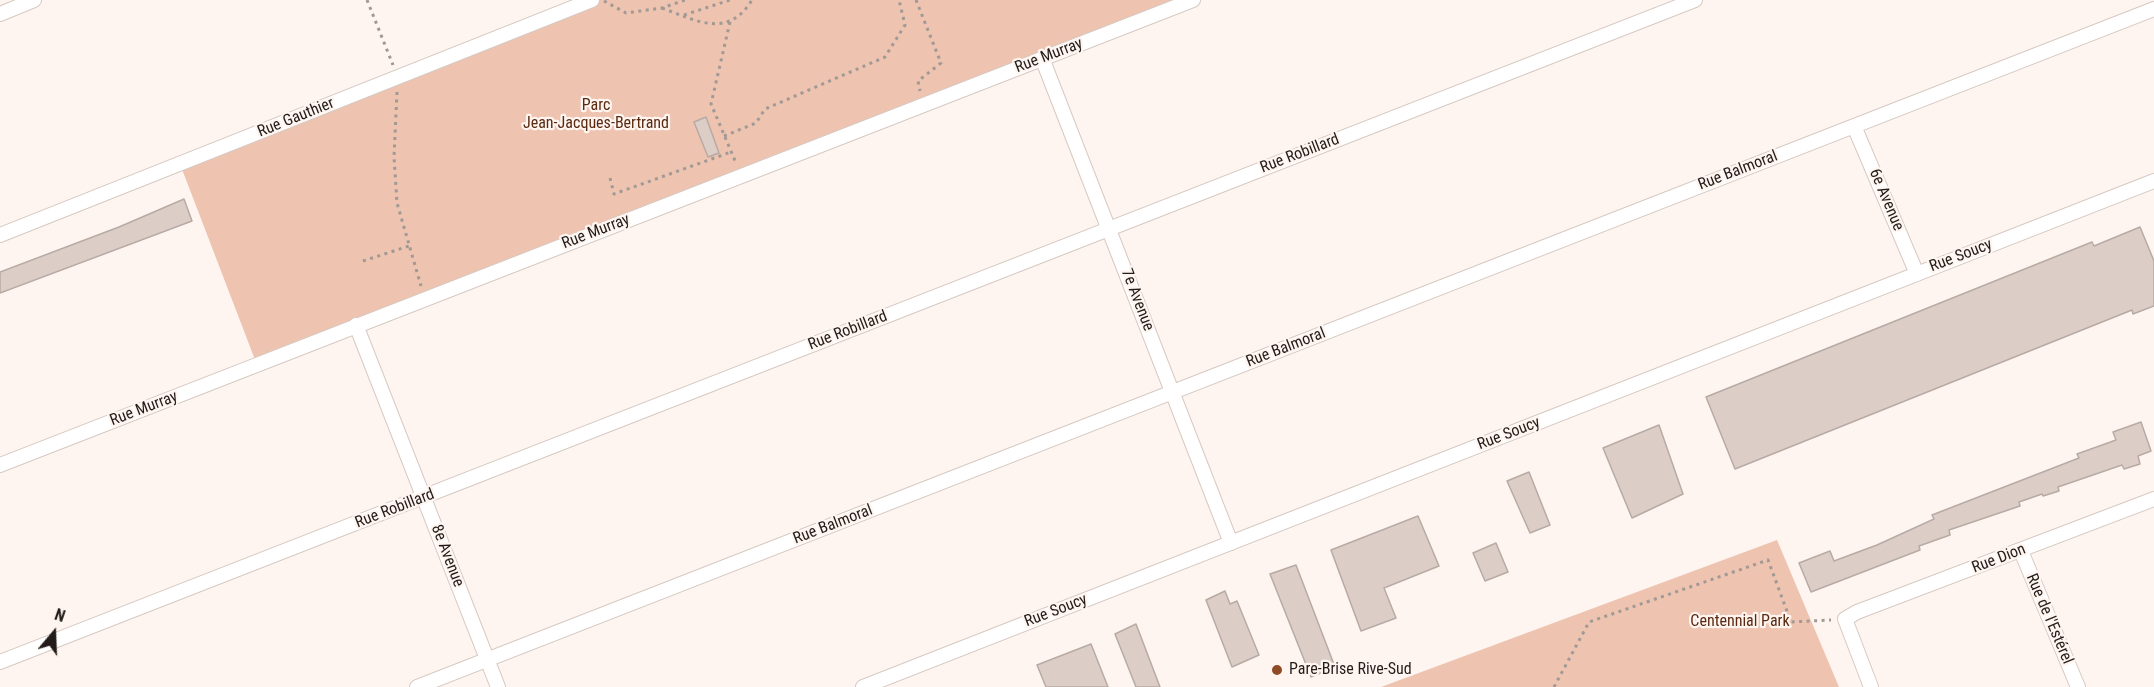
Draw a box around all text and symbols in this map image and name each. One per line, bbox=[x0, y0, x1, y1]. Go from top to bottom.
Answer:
street label: Rue Murray bbox=[1012, 34, 1086, 78]
street label: Rue Gauthier bbox=[255, 94, 337, 142]
park label: Parc Jean-Jacques-Bertrand bbox=[523, 96, 669, 134]
street label: Rue Robillard bbox=[1258, 130, 1342, 178]
street label: Rue Balmoral bbox=[1696, 147, 1780, 195]
street label: 6e Avenue bbox=[1864, 166, 1908, 234]
street label: Rue Murray bbox=[559, 210, 633, 254]
street label: Rue Soucy bbox=[1927, 235, 1995, 277]
street label: 7e Avenue bbox=[1116, 266, 1158, 334]
street label: Rue Robillard bbox=[806, 307, 890, 355]
street label: Rue Balmoral bbox=[1244, 324, 1328, 372]
street label: Rue Murray bbox=[107, 387, 181, 431]
street label: Rue Soucy bbox=[1475, 413, 1543, 455]
street label: Rue Robillard bbox=[353, 485, 437, 533]
street label: Rue Balmoral bbox=[791, 501, 875, 549]
street label: 8e Avenue bbox=[426, 522, 468, 590]
street label: Rue Dion bbox=[1969, 540, 2029, 578]
street label: Rue de l'Estérel bbox=[2021, 571, 2077, 667]
street label: Rue Soucy bbox=[1022, 590, 1090, 632]
north arrow bbox=[24, 603, 84, 663]
text: N bbox=[52, 605, 68, 626]
park label: Centennial Park bbox=[1690, 612, 1790, 632]
place label: Pare-Brise Rive-Sud bbox=[1289, 660, 1412, 680]
marker: Pare-Brise Rive-Sud bbox=[1270, 663, 1284, 677]

